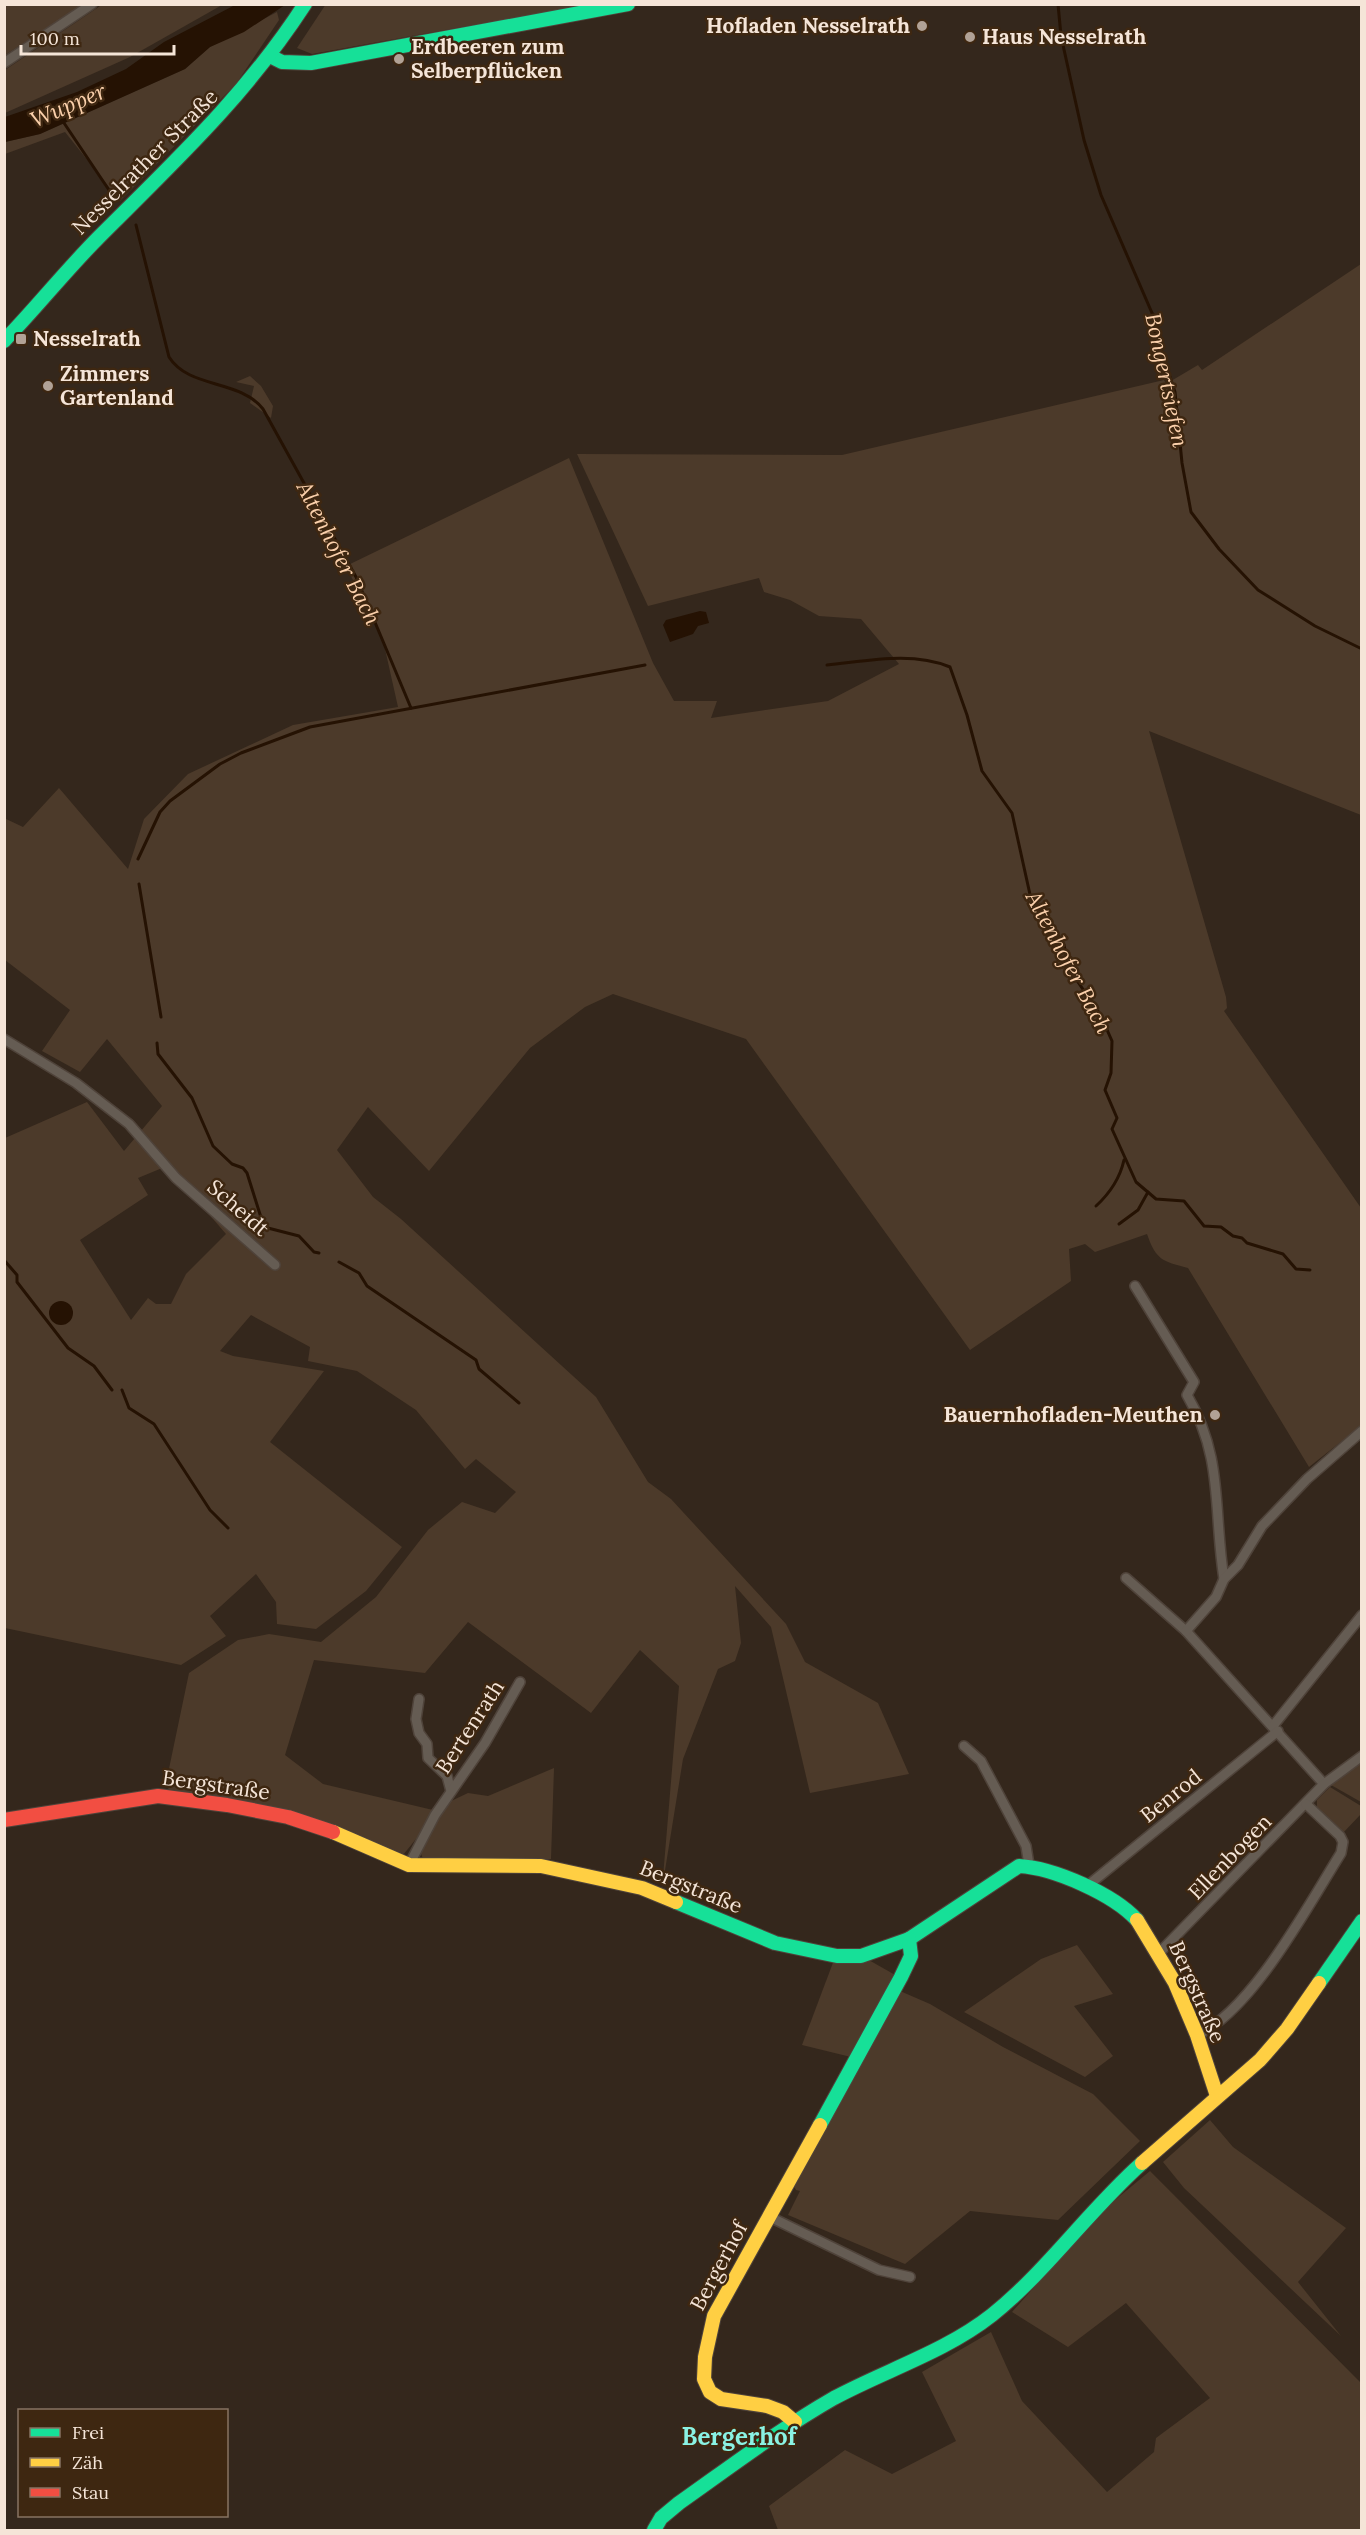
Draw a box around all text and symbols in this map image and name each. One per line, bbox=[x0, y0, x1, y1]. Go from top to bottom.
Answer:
place label: Hofladen Nesselrath bbox=[706, 12, 910, 39]
scale bar bbox=[21, 18, 174, 56]
marker: Hofladen Nesselrath bbox=[915, 19, 929, 33]
place label: Haus Nesselrath bbox=[982, 23, 1146, 50]
text: 100 m bbox=[30, 27, 80, 50]
marker: Haus Nesselrath bbox=[963, 30, 977, 44]
place label: Erdbeeren zum Selberpflücken bbox=[411, 33, 564, 84]
marker: Erdbeeren zum Selberpflücken bbox=[392, 52, 406, 66]
water label: Wupper bbox=[26, 76, 111, 133]
street label: Nesselrather Straße bbox=[66, 83, 223, 240]
water label: Bongertsiefen bbox=[1139, 310, 1195, 450]
place label: Nesselrath bbox=[33, 325, 141, 352]
marker: Nesselrath bbox=[14, 332, 28, 346]
place label: Zimmers Gartenland bbox=[60, 360, 174, 411]
marker: Zimmers Gartenland bbox=[41, 379, 55, 393]
water label: Altenhofer Bach bbox=[290, 475, 387, 630]
water label: Altenhofer Bach bbox=[1019, 885, 1119, 1039]
street label: Scheidt bbox=[202, 1173, 276, 1242]
place label: Bauernhofladen-Meuthen bbox=[943, 1401, 1203, 1428]
marker: Bauernhofladen-Meuthen bbox=[1208, 1408, 1222, 1422]
street label: Bertenrath bbox=[429, 1675, 510, 1779]
street label: Benrod bbox=[1135, 1763, 1207, 1828]
street label: Bergstraße bbox=[161, 1764, 272, 1805]
street label: Ellenbogen bbox=[1182, 1808, 1277, 1905]
street label: Bergstraße bbox=[636, 1854, 746, 1919]
street label: Bergstraße bbox=[1163, 1937, 1232, 2047]
street label: Bergerhof bbox=[684, 2215, 754, 2315]
legend bbox=[18, 2409, 228, 2517]
text: Frei bbox=[72, 2421, 104, 2444]
district label: Bergerhof bbox=[682, 2421, 799, 2452]
text: Zäh bbox=[72, 2451, 103, 2474]
text: Stau bbox=[72, 2481, 109, 2504]

